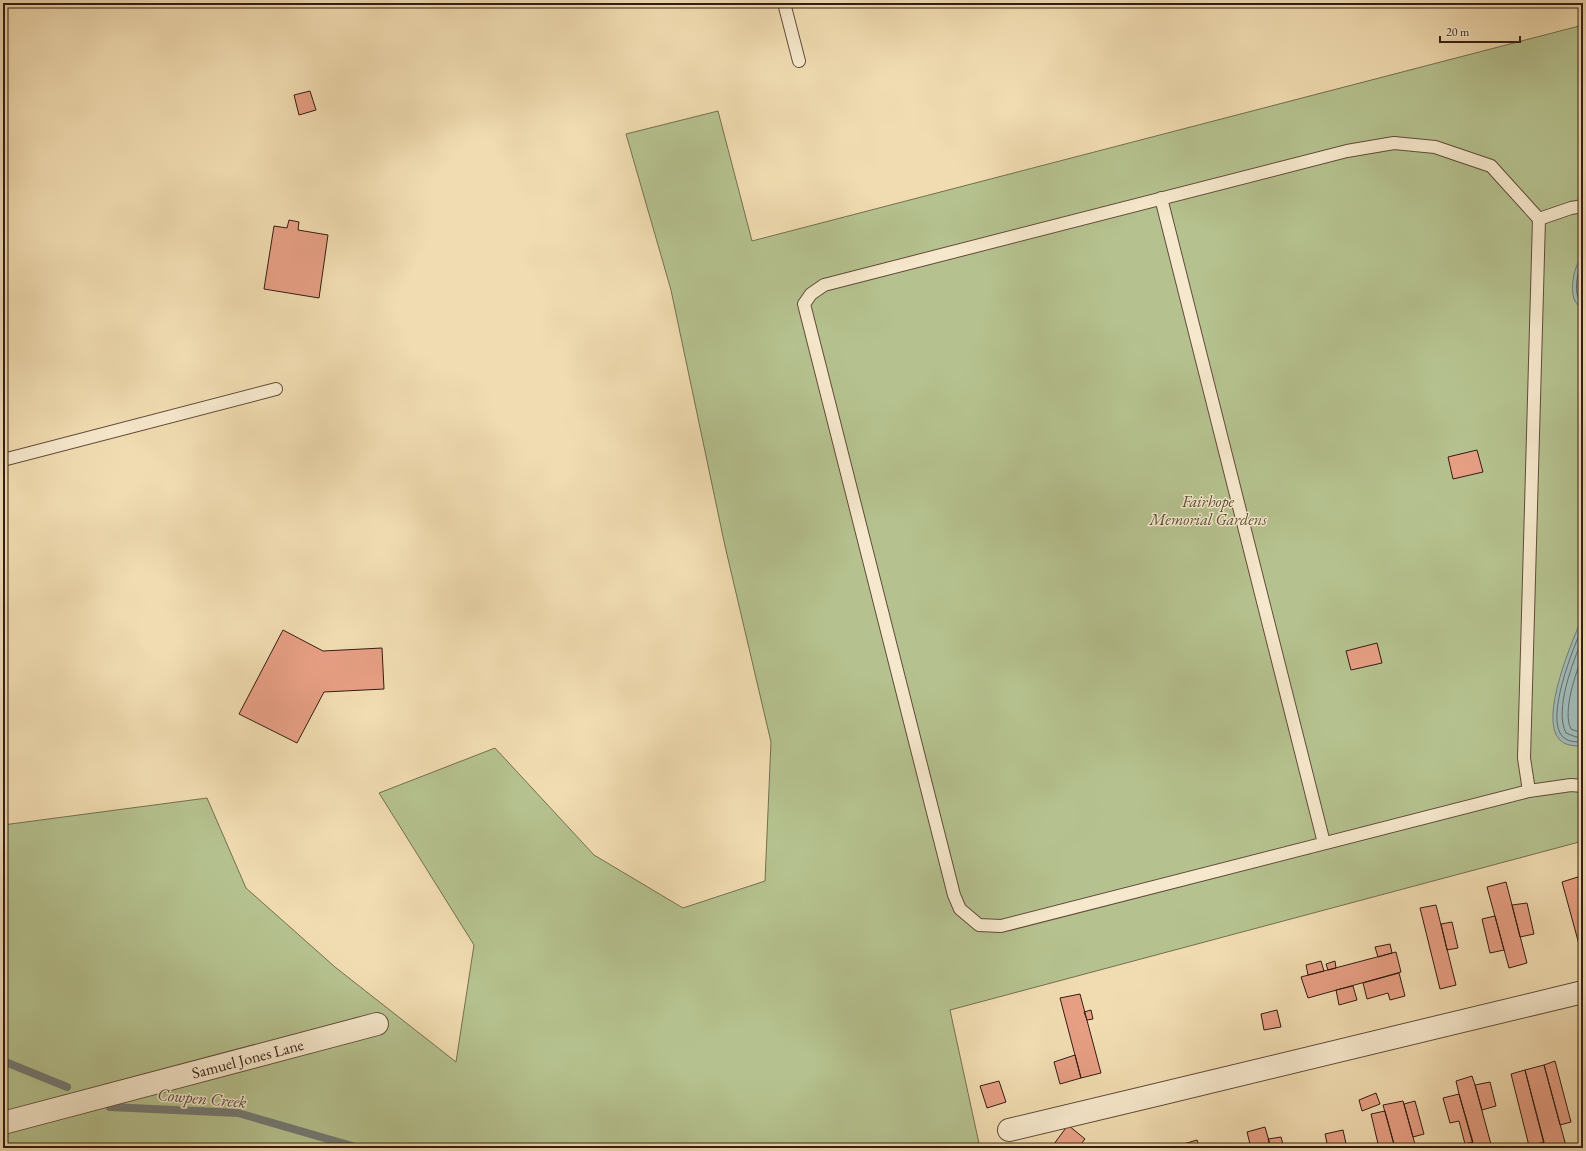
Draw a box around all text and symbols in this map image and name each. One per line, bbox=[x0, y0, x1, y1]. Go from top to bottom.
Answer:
scale bar bbox=[1440, 18, 1520, 44]
text: 20 m bbox=[1446, 24, 1470, 40]
park label: Fairhope Memorial Gardens bbox=[1148, 491, 1267, 530]
street label: Samuel Jones Lane bbox=[189, 1034, 306, 1084]
water label: Cowpen Creek bbox=[156, 1083, 248, 1113]

